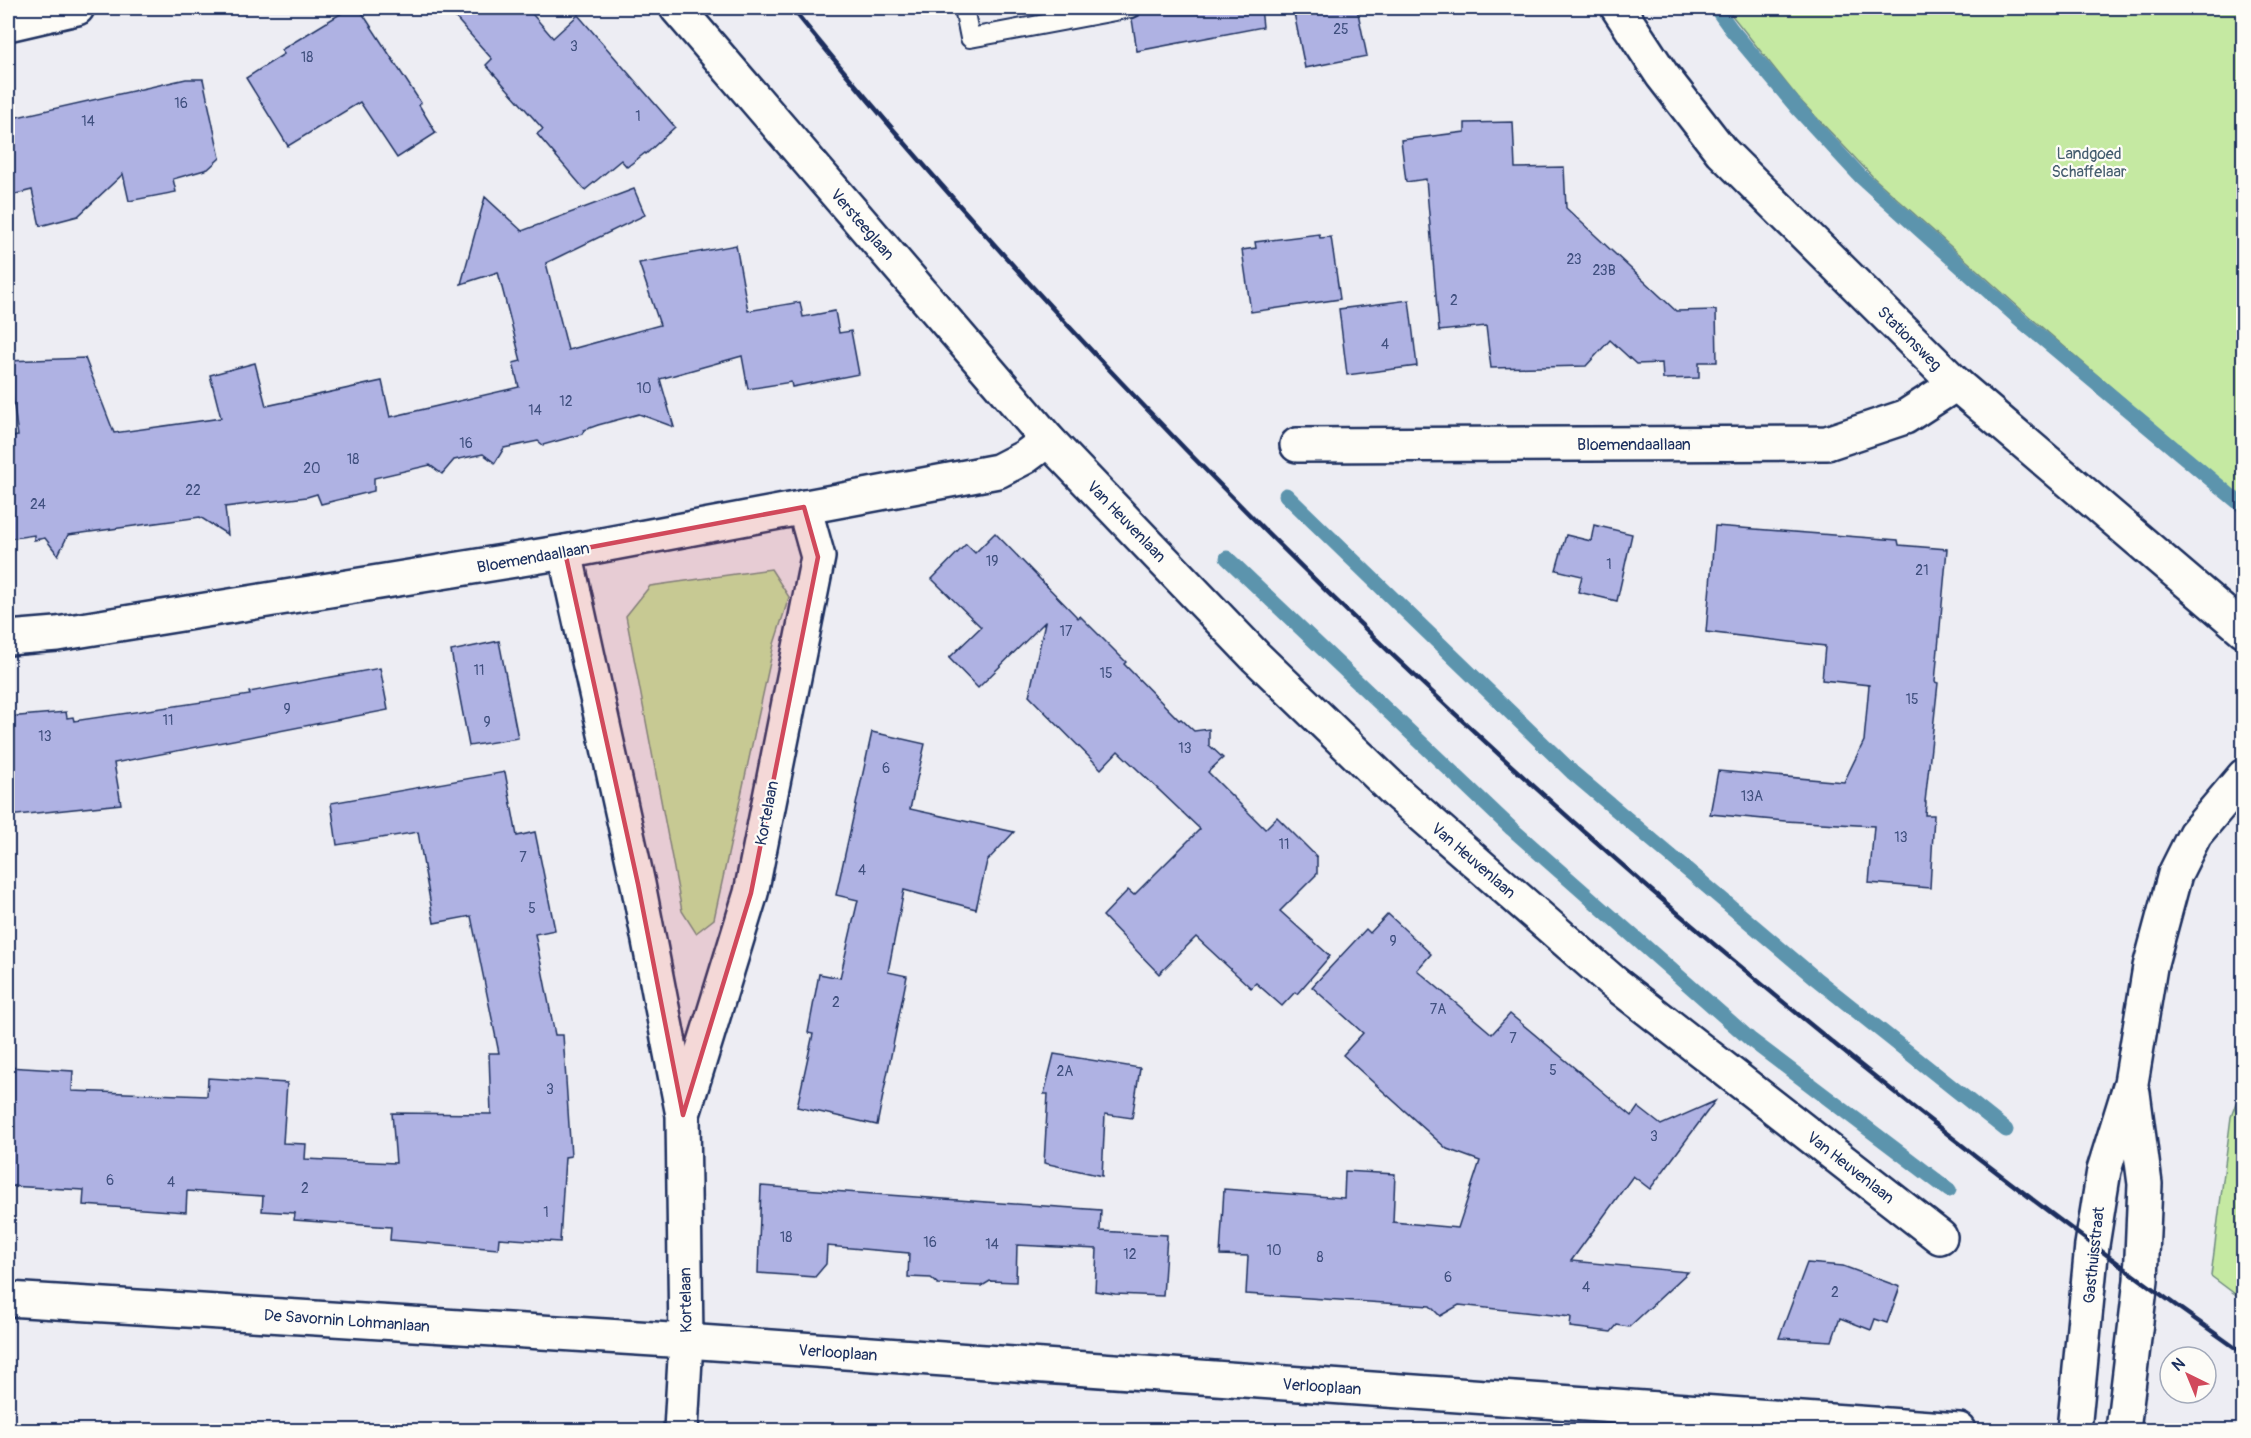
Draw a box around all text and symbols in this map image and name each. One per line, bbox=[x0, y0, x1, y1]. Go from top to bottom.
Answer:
house number: 25 bbox=[1333, 21, 1349, 38]
house number: 3 bbox=[570, 38, 578, 55]
house number: 18 bbox=[301, 49, 313, 66]
house number: 16 bbox=[174, 95, 188, 112]
house number: 1 bbox=[635, 108, 641, 125]
house number: 14 bbox=[81, 113, 95, 130]
park label: Landgoed Schaffelaar bbox=[2051, 144, 2127, 182]
street label: Versteeglaan bbox=[826, 185, 899, 264]
house number: 23 bbox=[1566, 251, 1582, 268]
house number: 23B bbox=[1592, 262, 1616, 279]
house number: 2 bbox=[1450, 292, 1458, 309]
street label: Stationsweg bbox=[1873, 302, 1946, 375]
house number: 4 bbox=[1381, 336, 1389, 353]
house number: 10 bbox=[636, 380, 652, 397]
house number: 12 bbox=[559, 393, 573, 410]
house number: 14 bbox=[528, 402, 542, 419]
house number: 16 bbox=[459, 435, 473, 452]
street label: Bloemendaallaan bbox=[1577, 435, 1691, 455]
house number: 18 bbox=[347, 451, 359, 468]
house number: 20 bbox=[303, 460, 321, 477]
street label: Van Heuvenlaan bbox=[1082, 477, 1170, 567]
house number: 22 bbox=[185, 482, 201, 499]
house number: 24 bbox=[30, 496, 46, 513]
street label: Bloemendaallaan bbox=[475, 538, 591, 578]
house number: 19 bbox=[986, 553, 998, 570]
house number: 1 bbox=[1606, 556, 1612, 573]
house number: 21 bbox=[1915, 562, 1929, 579]
house number: 17 bbox=[1060, 623, 1073, 640]
house number: 11 bbox=[474, 662, 484, 679]
house number: 15 bbox=[1099, 665, 1113, 682]
house number: 15 bbox=[1905, 691, 1919, 708]
house number: 9 bbox=[283, 701, 291, 718]
house number: 11 bbox=[163, 712, 173, 729]
house number: 9 bbox=[483, 714, 491, 731]
house number: 13 bbox=[38, 728, 52, 745]
house number: 13 bbox=[1178, 740, 1192, 757]
house number: 6 bbox=[882, 760, 890, 777]
street label: Kortelaan bbox=[751, 779, 783, 847]
house number: 13A bbox=[1741, 788, 1763, 805]
street label: Van Heuvenlaan bbox=[1427, 819, 1520, 903]
house number: 13 bbox=[1894, 829, 1908, 846]
house number: 11 bbox=[1279, 836, 1289, 853]
house number: 7 bbox=[519, 849, 527, 866]
house number: 4 bbox=[858, 862, 866, 879]
house number: 5 bbox=[528, 900, 536, 917]
house number: 9 bbox=[1389, 933, 1397, 950]
house number: 2 bbox=[832, 994, 840, 1011]
house number: 7A bbox=[1430, 1001, 1446, 1018]
house number: 7 bbox=[1509, 1030, 1517, 1047]
house number: 5 bbox=[1549, 1062, 1557, 1079]
house number: 2A bbox=[1057, 1063, 1073, 1080]
house number: 3 bbox=[546, 1081, 554, 1098]
street label: Van Heuvenlaan bbox=[1803, 1127, 1898, 1208]
house number: 3 bbox=[1650, 1128, 1658, 1145]
house number: 6 bbox=[106, 1172, 114, 1189]
house number: 4 bbox=[167, 1174, 175, 1191]
house number: 2 bbox=[301, 1180, 309, 1197]
house number: 1 bbox=[543, 1204, 549, 1221]
street label: Gasthuisstraat bbox=[2079, 1205, 2109, 1305]
house number: 18 bbox=[780, 1229, 792, 1246]
house number: 16 bbox=[923, 1234, 937, 1251]
house number: 14 bbox=[985, 1236, 999, 1253]
house number: 10 bbox=[1266, 1242, 1282, 1259]
house number: 12 bbox=[1123, 1246, 1137, 1263]
house number: 8 bbox=[1316, 1249, 1324, 1266]
street label: Kortelaan bbox=[675, 1267, 697, 1333]
house number: 6 bbox=[1444, 1269, 1452, 1286]
house number: 4 bbox=[1582, 1279, 1590, 1296]
house number: 2 bbox=[1831, 1284, 1839, 1301]
street label: De Savornin Lohmanlaan bbox=[263, 1305, 431, 1337]
street label: Verlooplaan bbox=[798, 1340, 878, 1366]
north arrow bbox=[2158, 1345, 2218, 1405]
text: N bbox=[2168, 1354, 2189, 1376]
street label: Verlooplaan bbox=[1282, 1374, 1362, 1400]

